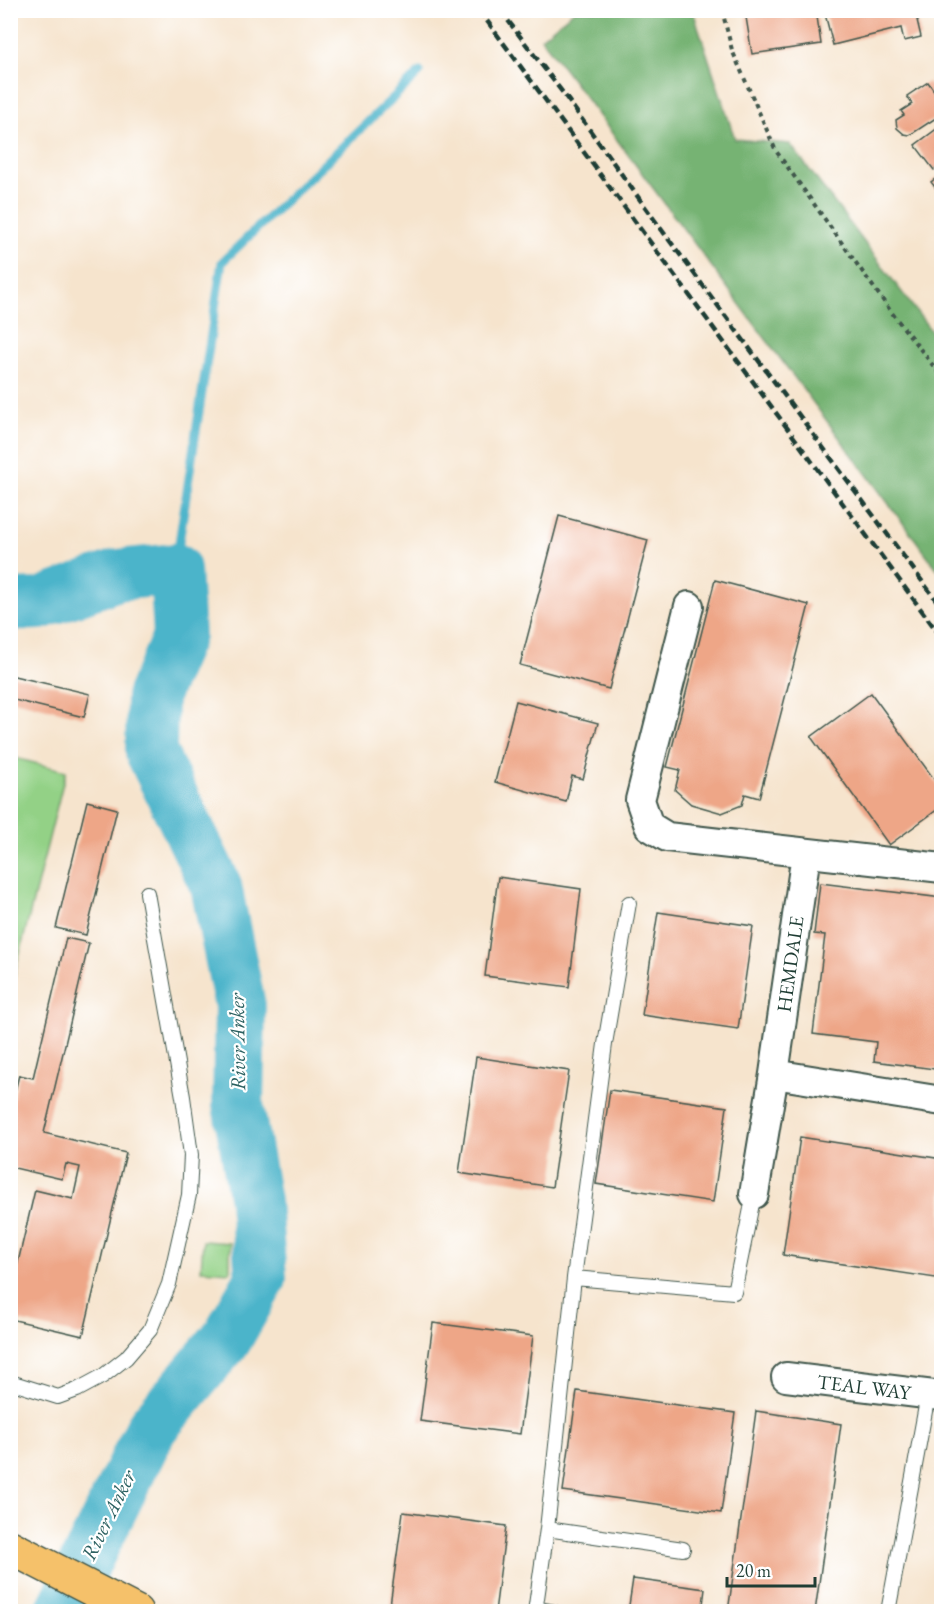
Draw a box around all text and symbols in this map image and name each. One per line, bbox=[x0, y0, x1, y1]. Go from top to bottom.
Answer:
street label: HEMDALE bbox=[770, 914, 810, 1014]
water label: River Anker bbox=[223, 992, 251, 1091]
street label: TEAL WAY bbox=[816, 1368, 914, 1406]
water label: River Anker bbox=[75, 1464, 142, 1565]
scale bar bbox=[727, 1550, 816, 1588]
text: 20 m bbox=[736, 1559, 771, 1582]

